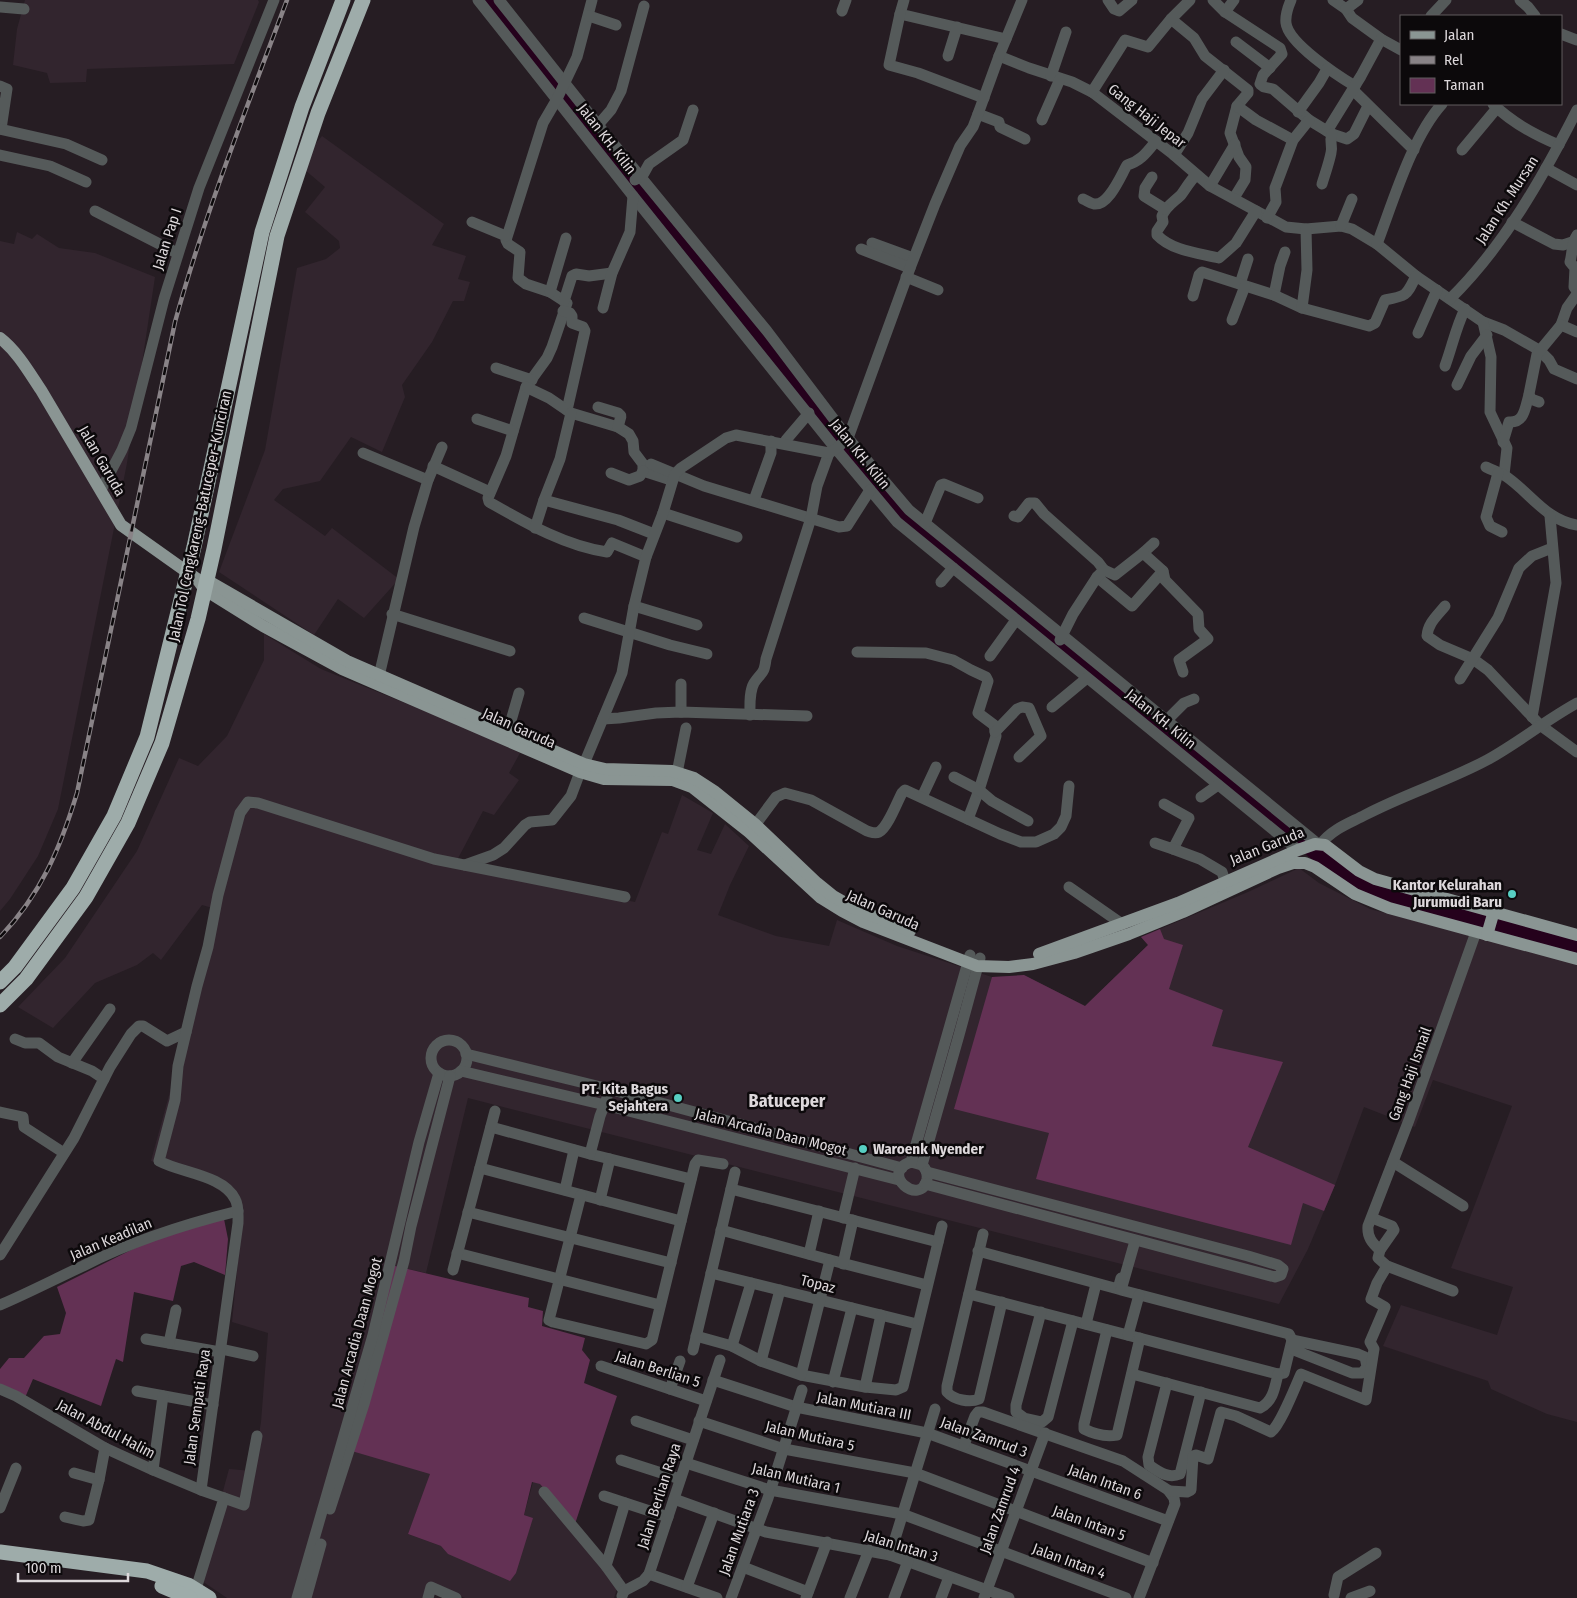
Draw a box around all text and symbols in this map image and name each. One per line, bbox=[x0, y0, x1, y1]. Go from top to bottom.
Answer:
legend bbox=[1400, 15, 1562, 105]
text: Jalan bbox=[1444, 26, 1474, 44]
text: Rel bbox=[1444, 51, 1463, 69]
text: Taman bbox=[1444, 76, 1484, 94]
street label: Gang Haji Jepar bbox=[1105, 80, 1190, 152]
street label: Jalan KH. Kilin bbox=[574, 100, 640, 178]
street label: Jalan Kh. Mursan bbox=[1472, 152, 1542, 248]
street label: Jalan Pap I bbox=[149, 206, 185, 272]
street label: Jalan Tol Cengkareng–Batuceper–Kunciran bbox=[165, 389, 235, 643]
street label: Jalan KH. Kilin bbox=[826, 415, 894, 493]
street label: Jalan Garuda bbox=[75, 423, 129, 499]
street label: Jalan KH. Kilin bbox=[1122, 685, 1200, 753]
street label: Jalan Garuda bbox=[480, 704, 558, 752]
street label: Jalan Garuda bbox=[1227, 823, 1307, 869]
place label: Kantor Kelurahan Jurumudi Baru bbox=[1393, 876, 1502, 911]
street label: Jalan Garuda bbox=[844, 886, 922, 934]
marker: Kantor Kelurahan Jurumudi Baru bbox=[1506, 888, 1518, 900]
street label: Gang Haji Ismail bbox=[1385, 1024, 1435, 1123]
place label: PT. Kita Bagus Sejahtera bbox=[581, 1080, 669, 1115]
district label: Batuceper bbox=[749, 1090, 826, 1112]
marker: PT. Kita Bagus Sejahtera bbox=[672, 1092, 684, 1104]
street label: Jalan Arcadia Daan Mogot bbox=[693, 1104, 849, 1160]
place label: Waroenk Nyender bbox=[873, 1140, 984, 1158]
marker: Waroenk Nyender bbox=[857, 1143, 869, 1155]
street label: Jalan Keadilan bbox=[67, 1214, 155, 1264]
street label: Jalan Arcadia Daan Mogot bbox=[328, 1255, 386, 1411]
street label: Topaz bbox=[799, 1271, 837, 1297]
street label: Jalan Berlian 5 bbox=[613, 1347, 703, 1391]
street label: Jalan Sempati Raya bbox=[180, 1348, 214, 1466]
street label: Jalan Mutiara III bbox=[815, 1388, 913, 1424]
street label: Jalan Abdul Halim bbox=[54, 1396, 158, 1462]
street label: Jalan Zamrud 3 bbox=[938, 1413, 1030, 1461]
street label: Jalan Mutiara 5 bbox=[764, 1417, 856, 1455]
street label: Jalan Berlian Raya bbox=[633, 1441, 685, 1551]
street label: Jalan Mutiara 1 bbox=[750, 1459, 842, 1497]
street label: Jalan Intan 6 bbox=[1066, 1460, 1144, 1504]
street label: Jalan Zamrud 4 bbox=[976, 1464, 1024, 1556]
street label: Jalan Mutiara 3 bbox=[715, 1486, 763, 1578]
street label: Jalan Intan 5 bbox=[1050, 1502, 1128, 1545]
street label: Jalan Intan 3 bbox=[862, 1526, 940, 1566]
street label: Jalan Intan 4 bbox=[1030, 1539, 1108, 1583]
scale bar bbox=[18, 1550, 128, 1582]
text: 100 m bbox=[25, 1559, 62, 1577]

